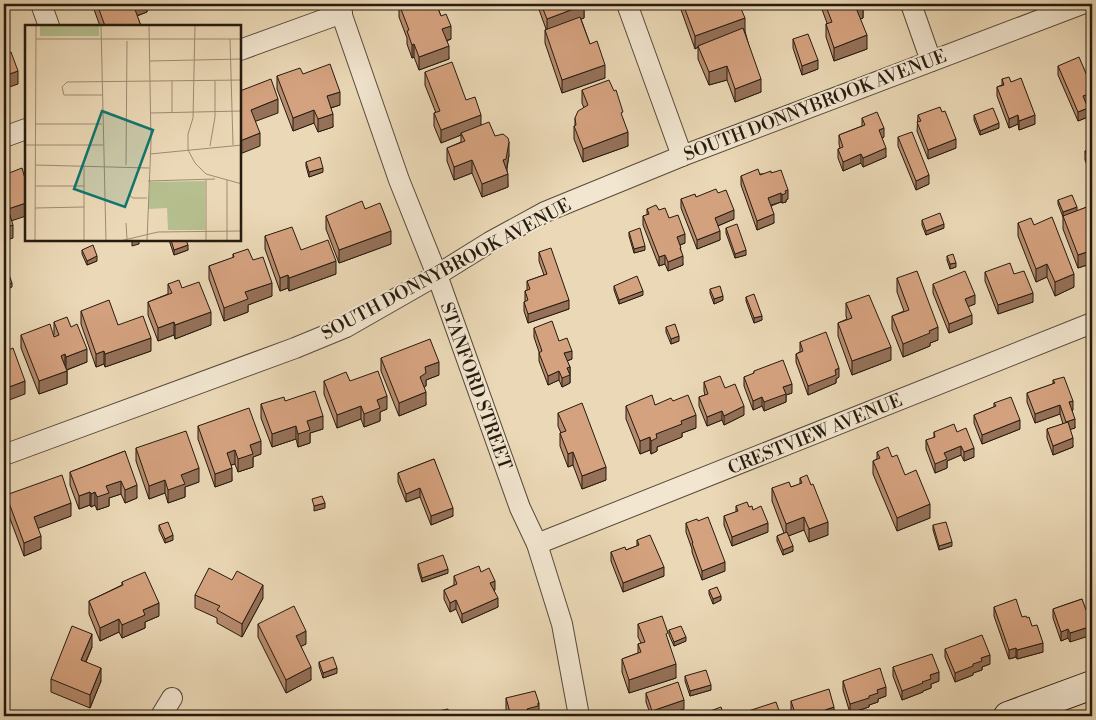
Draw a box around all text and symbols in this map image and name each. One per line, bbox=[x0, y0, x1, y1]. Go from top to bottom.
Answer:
inset map bbox=[25, 25, 241, 241]
street label: SOUTH DONNYBROOK AVENUE bbox=[681, 45, 950, 166]
street label: SOUTH DONNYBROOK AVENUE bbox=[317, 194, 575, 345]
street label: STANFORD STREET bbox=[435, 299, 517, 473]
street label: CRESTVIEW AVENUE bbox=[725, 389, 906, 480]

